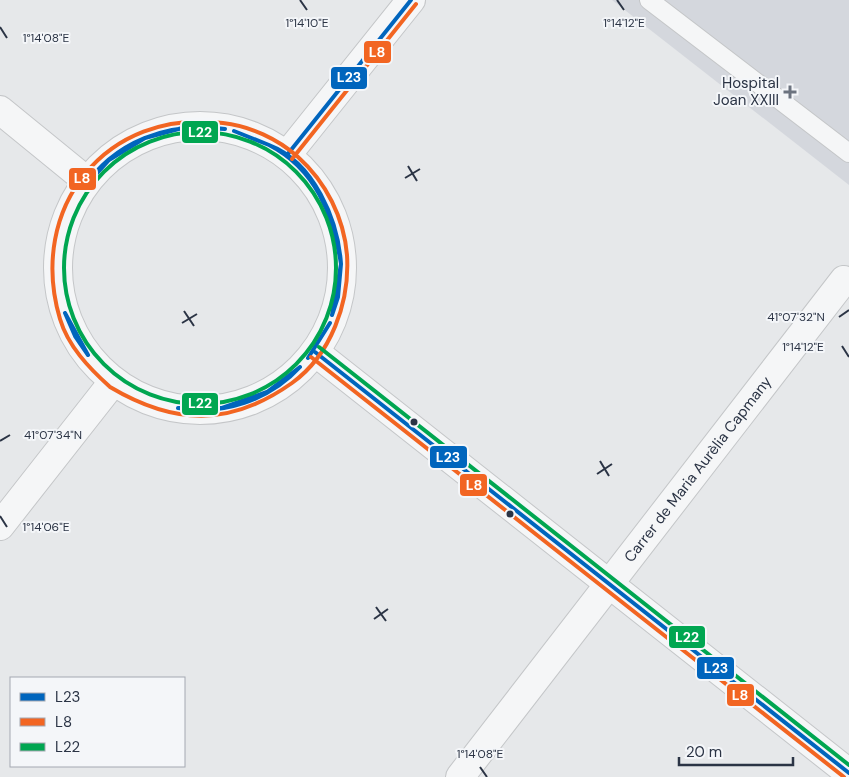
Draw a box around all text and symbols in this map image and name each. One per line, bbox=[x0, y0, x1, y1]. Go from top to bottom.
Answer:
text: 1°14'10"E bbox=[285, 15, 329, 31]
text: 1°14'12"E bbox=[603, 15, 645, 31]
text: 1°14'08"E bbox=[23, 30, 70, 46]
line badge: L8 bbox=[363, 40, 392, 64]
text: L8 bbox=[369, 43, 385, 61]
line badge: L23 bbox=[330, 66, 368, 90]
text: L23 bbox=[337, 68, 361, 86]
place label: Hospital Joan XXIII bbox=[713, 73, 779, 110]
marker: Hospital Joan XXIII bbox=[783, 85, 797, 99]
line badge: L22 bbox=[181, 120, 219, 144]
text: L22 bbox=[188, 123, 212, 141]
line badge: L8 bbox=[68, 167, 97, 191]
text: L8 bbox=[74, 169, 90, 187]
text: 41°07'32"N bbox=[767, 309, 825, 325]
text: 1°14'12"E bbox=[782, 339, 824, 355]
street label: Carrer de Maria Aurèlia Capmany bbox=[620, 372, 776, 566]
line badge: L22 bbox=[181, 392, 219, 416]
text: L22 bbox=[188, 394, 212, 412]
unlabelled marker bbox=[409, 417, 419, 427]
text: 41°07'34"N bbox=[24, 427, 82, 443]
line badge: L23 bbox=[429, 445, 468, 469]
text: L23 bbox=[436, 448, 460, 466]
line badge: L8 bbox=[459, 473, 488, 497]
text: L8 bbox=[466, 476, 482, 494]
unlabelled marker bbox=[505, 509, 515, 519]
text: 1°14'06"E bbox=[23, 519, 70, 535]
line badge: L22 bbox=[668, 625, 706, 649]
text: L22 bbox=[675, 628, 699, 646]
line badge: L23 bbox=[696, 656, 735, 680]
text: L23 bbox=[704, 659, 728, 677]
legend bbox=[10, 677, 185, 767]
line badge: L8 bbox=[726, 683, 755, 707]
text: L8 bbox=[732, 686, 748, 704]
text: L23 bbox=[55, 687, 80, 707]
text: L8 bbox=[55, 712, 72, 732]
scale bar bbox=[679, 734, 793, 766]
text: L22 bbox=[55, 737, 80, 757]
text: 20 m bbox=[686, 742, 722, 762]
text: 1°14'08"E bbox=[457, 746, 504, 762]

